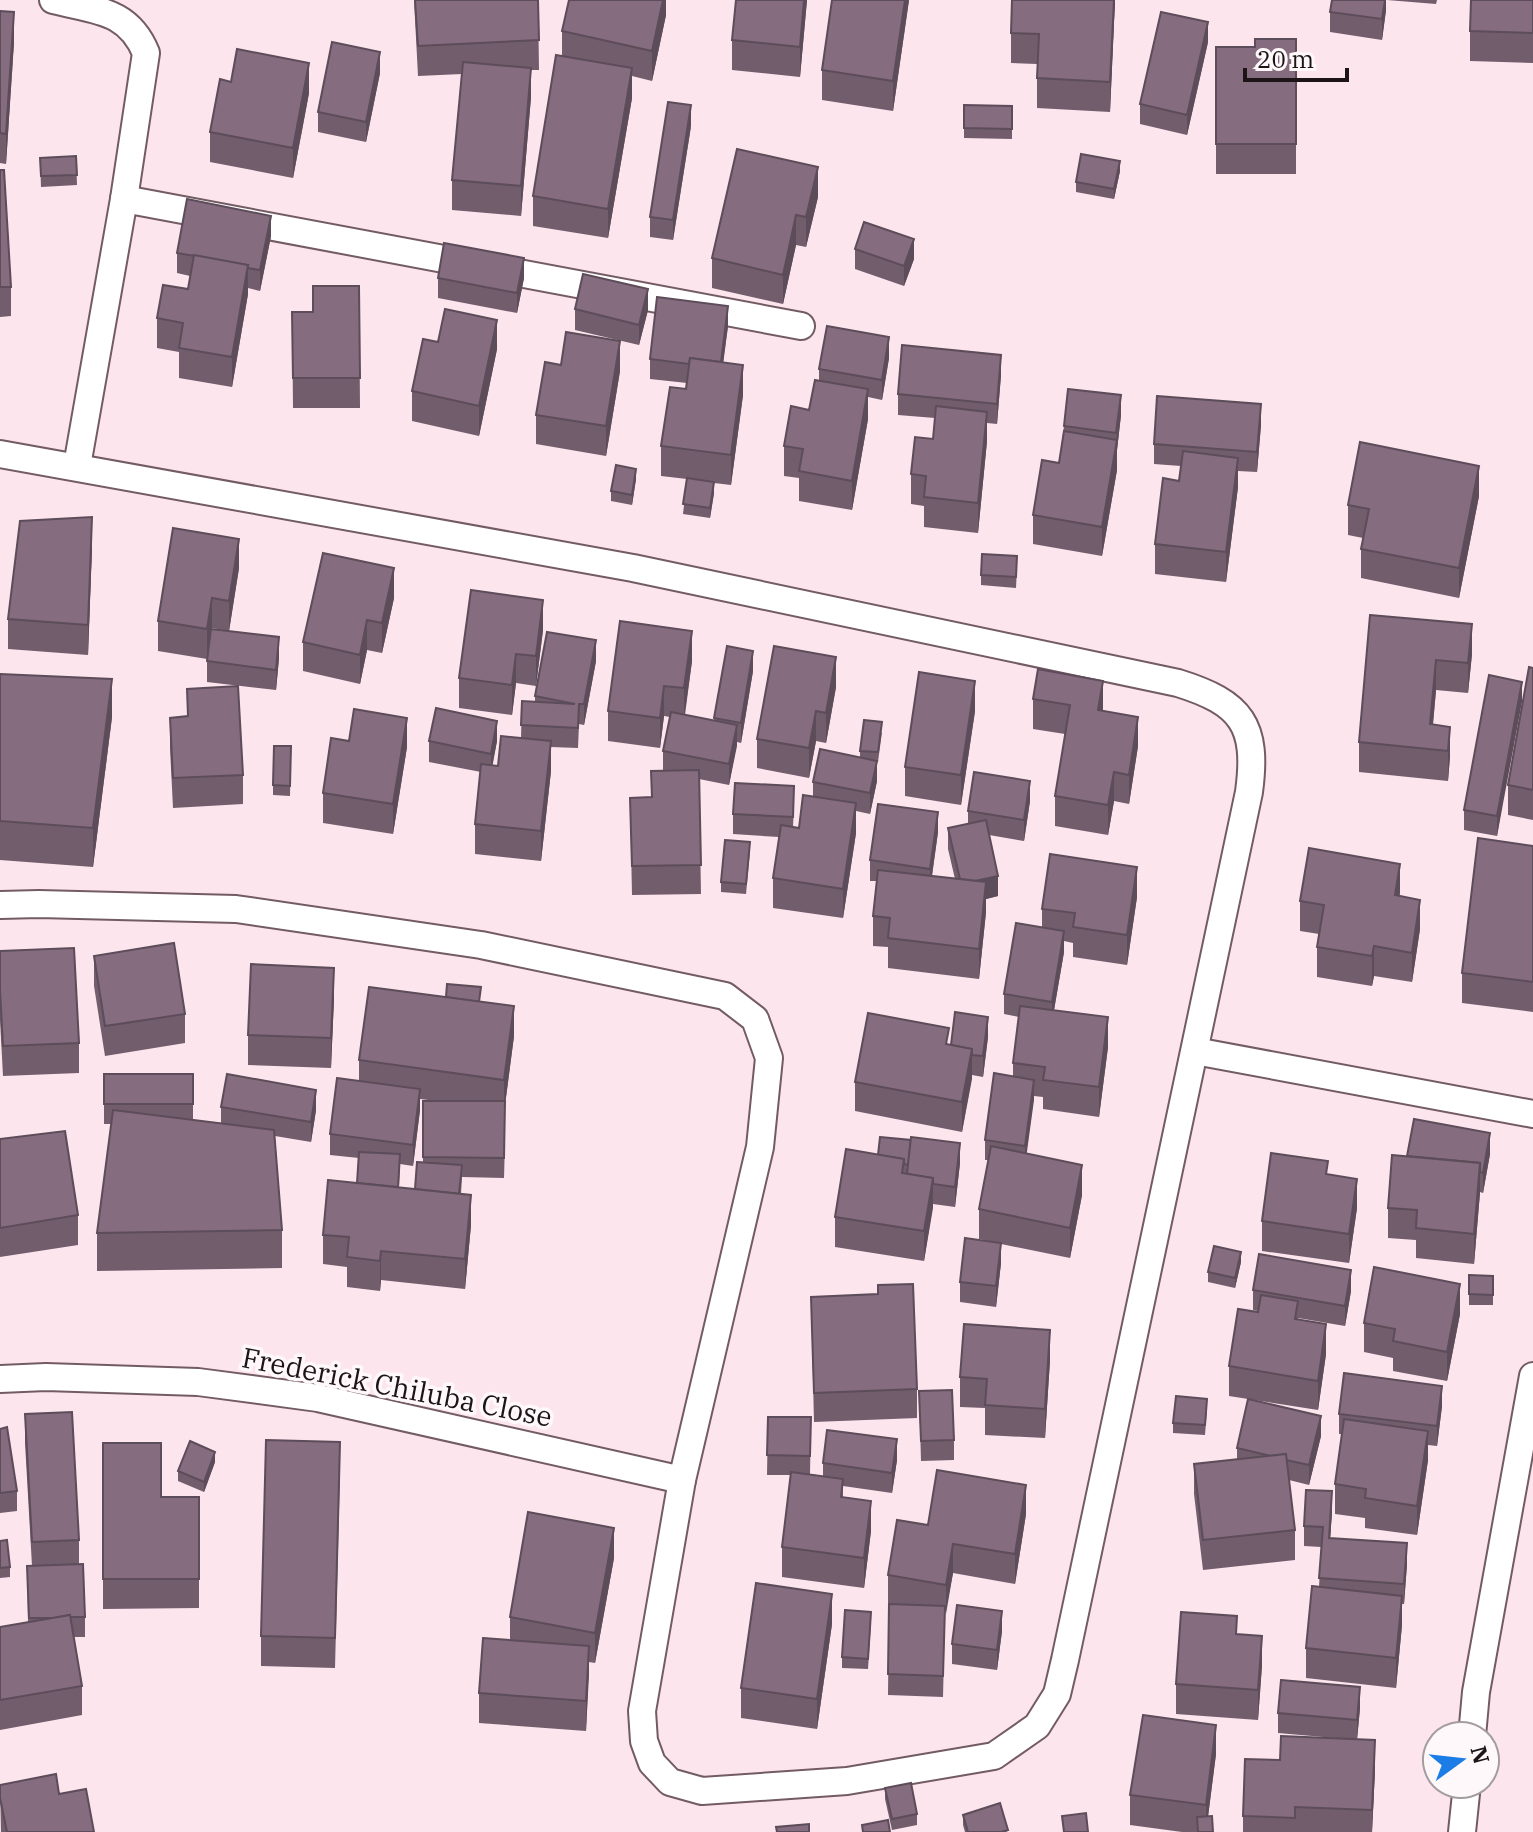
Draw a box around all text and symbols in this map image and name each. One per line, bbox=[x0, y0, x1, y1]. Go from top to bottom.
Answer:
scale bar bbox=[1245, 32, 1347, 82]
text: 20 m bbox=[1257, 43, 1314, 75]
street label: Frederick Chiluba Close bbox=[239, 1338, 555, 1435]
north arrow bbox=[1421, 1720, 1501, 1800]
text: N bbox=[1465, 1743, 1497, 1767]

